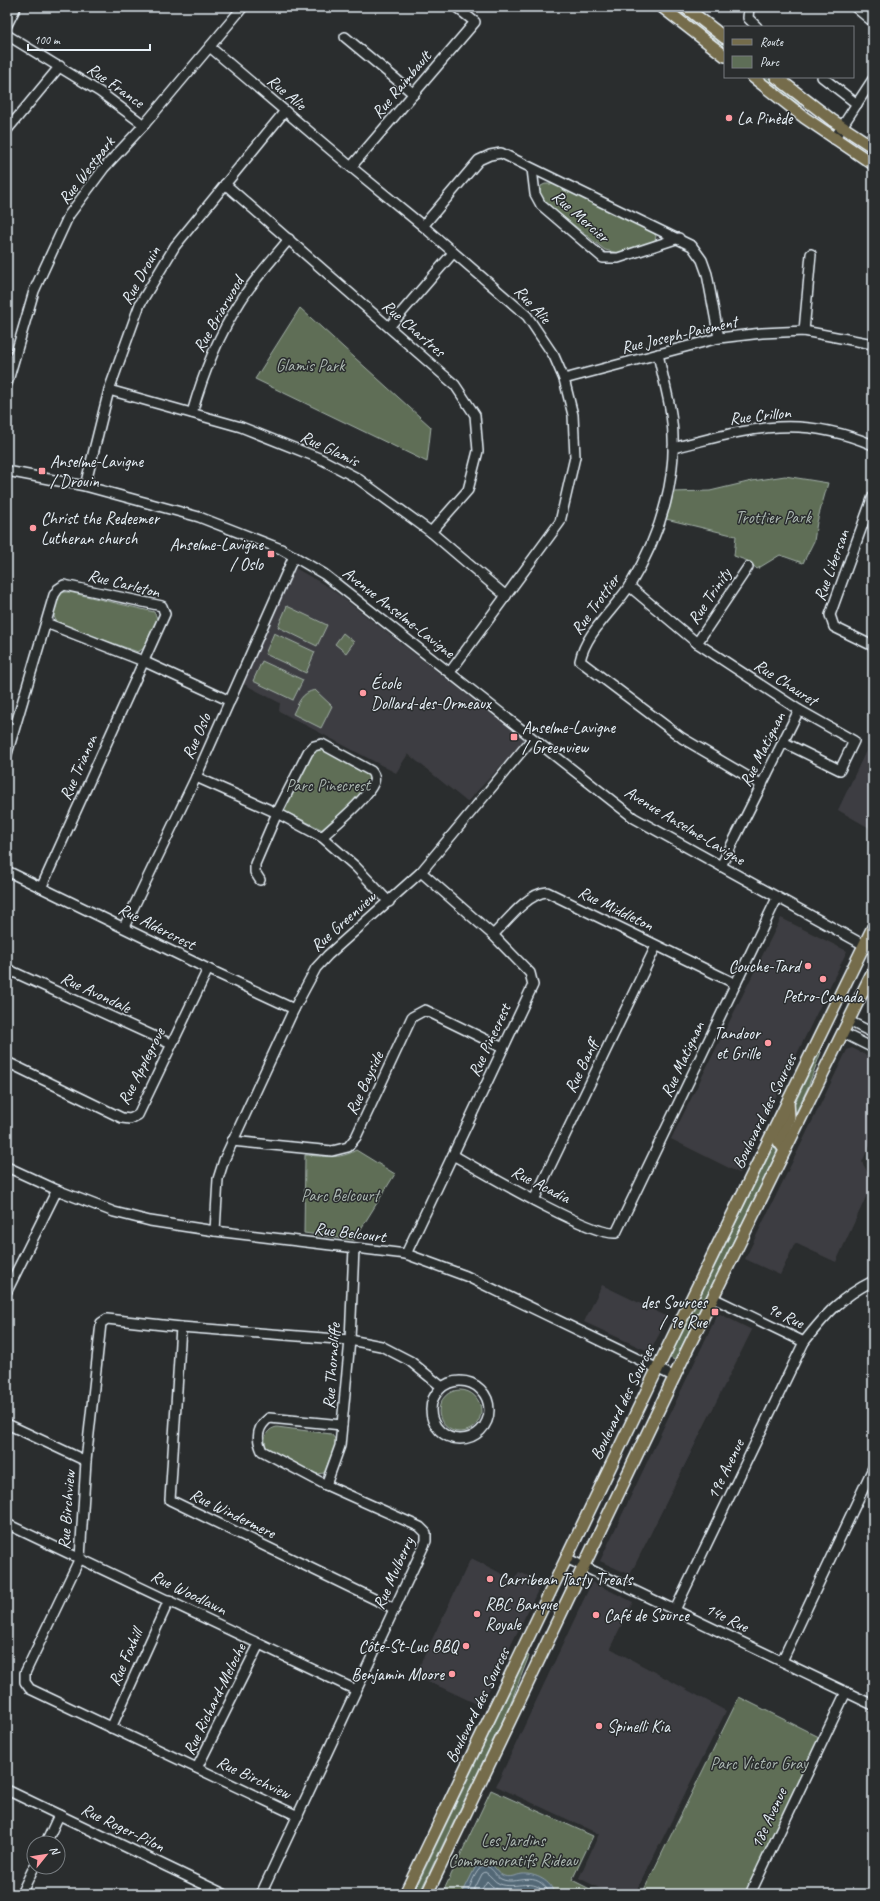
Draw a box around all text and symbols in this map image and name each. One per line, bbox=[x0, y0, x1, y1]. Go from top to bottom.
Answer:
scale bar bbox=[28, 26, 150, 52]
legend bbox=[724, 26, 854, 78]
text: 100 m bbox=[34, 32, 61, 48]
text: Route bbox=[760, 34, 784, 50]
street label: Rue Raimbault bbox=[367, 44, 437, 122]
text: Parc bbox=[760, 54, 780, 70]
street label: Rue France bbox=[83, 58, 150, 113]
street label: Rue Alie bbox=[263, 70, 312, 116]
place label: La Pinède bbox=[737, 108, 794, 129]
marker: La Pinède bbox=[724, 113, 734, 123]
street label: Rue Westpark bbox=[54, 131, 120, 208]
street label: Rue Mercier bbox=[548, 186, 615, 248]
street label: Rue Drouin bbox=[116, 242, 165, 308]
street label: Rue Briarwood bbox=[188, 271, 250, 356]
street label: Rue Alie bbox=[510, 281, 557, 329]
street label: Rue Chartres bbox=[378, 295, 450, 362]
street label: Rue Joseph-Paiement bbox=[619, 310, 741, 358]
park label: Glamis Park bbox=[276, 355, 346, 376]
street label: Rue Crillon bbox=[728, 402, 793, 429]
street label: Rue Glamis bbox=[297, 426, 364, 472]
place label: Anselme-Lavigne / Drouin bbox=[50, 451, 145, 492]
marker: Anselme-Lavigne / Drouin bbox=[37, 466, 47, 476]
park label: Trottier Park bbox=[735, 507, 813, 528]
place label: Christ the Redeemer Lutheran church bbox=[41, 508, 161, 549]
marker: Christ the Redeemer Lutheran church bbox=[28, 523, 38, 533]
street label: Rue Libersan bbox=[809, 525, 854, 604]
place label: Anselme-Lavigne / Oslo bbox=[170, 534, 264, 575]
marker: Anselme-Lavigne / Oslo bbox=[266, 549, 276, 559]
street label: Avenue Anselme-Lavigne bbox=[338, 562, 460, 664]
street label: Rue Trinity bbox=[683, 563, 736, 628]
street label: Rue Carleton bbox=[86, 564, 163, 603]
street label: Rue Trottier bbox=[566, 568, 625, 639]
street label: Rue Chauret bbox=[750, 654, 823, 712]
place label: École Dollard-des-Ormeaux bbox=[371, 672, 492, 714]
marker: École Dollard-des-Ormeaux bbox=[358, 688, 368, 698]
street label: Rue Matignan bbox=[735, 707, 791, 790]
street label: Rue Oslo bbox=[177, 709, 216, 762]
place label: Anselme-Lavigne / Greenview bbox=[522, 717, 617, 758]
street label: Rue Trianon bbox=[55, 730, 103, 803]
marker: Anselme-Lavigne / Greenview bbox=[509, 732, 519, 742]
park label: Parc Pinecrest bbox=[286, 775, 373, 796]
street label: Avenue Anselme-Lavigne bbox=[621, 781, 750, 870]
street label: Rue Middleton bbox=[575, 881, 657, 936]
street label: Rue Greenview bbox=[306, 886, 381, 956]
street label: Rue Aldercrest bbox=[115, 898, 201, 956]
place label: Couche-Tard bbox=[728, 956, 803, 977]
marker: Couche-Tard bbox=[803, 961, 813, 971]
street label: Rue Avondale bbox=[57, 967, 135, 1018]
marker: Petro-Canada bbox=[818, 974, 828, 984]
place label: Petro-Canada bbox=[783, 986, 865, 1007]
street label: Rue Pinecrest bbox=[463, 998, 516, 1080]
street label: Rue Matignan bbox=[656, 1017, 710, 1100]
street label: Rue Applegrove bbox=[113, 1023, 170, 1108]
place label: Tandoor et Grille bbox=[714, 1023, 762, 1064]
street label: Rue Banff bbox=[560, 1033, 605, 1096]
marker: Tandoor et Grille bbox=[763, 1038, 773, 1048]
street label: Rue Bayside bbox=[341, 1047, 389, 1118]
street label: Boulevard des Sources bbox=[727, 1048, 802, 1172]
street label: Rue Acadia bbox=[508, 1161, 575, 1209]
park label: Parc Belcourt bbox=[301, 1185, 381, 1206]
street label: Rue Belcourt bbox=[313, 1218, 389, 1248]
place label: des Sources / 9e Rue bbox=[641, 1292, 708, 1333]
street label: 9e Rue bbox=[764, 1298, 809, 1334]
marker: des Sources / 9e Rue bbox=[710, 1307, 720, 1317]
street label: Rue Thorncliffe bbox=[318, 1321, 345, 1410]
street label: Boulevard des Sources bbox=[585, 1339, 660, 1463]
street label: 19e Avenue bbox=[702, 1435, 750, 1503]
street label: Rue Birchview bbox=[53, 1468, 80, 1550]
street label: Rue Windermere bbox=[187, 1484, 280, 1544]
street label: Rue Mulberry bbox=[368, 1533, 419, 1613]
street label: Rue Woodlawn bbox=[148, 1565, 231, 1620]
place label: Carribean Tasty Treats bbox=[498, 1569, 635, 1590]
marker: Carribean Tasty Treats bbox=[485, 1574, 495, 1584]
place label: RBC Banque Royale bbox=[485, 1594, 559, 1635]
street label: 14e Rue bbox=[702, 1598, 753, 1638]
place label: Café de Source bbox=[604, 1605, 690, 1626]
marker: RBC Banque Royale bbox=[472, 1609, 482, 1619]
marker: Café de Source bbox=[591, 1610, 601, 1620]
street label: Rue Foxhill bbox=[104, 1622, 149, 1689]
place label: Côte-St-Luc BBQ bbox=[359, 1636, 460, 1657]
street label: Rue Richard-Meloche bbox=[178, 1639, 251, 1759]
marker: Côte-St-Luc BBQ bbox=[461, 1641, 471, 1651]
street label: Boulevard des Sources bbox=[440, 1642, 515, 1766]
place label: Benjamin Moore bbox=[351, 1664, 445, 1685]
marker: Benjamin Moore bbox=[447, 1669, 457, 1679]
place label: Spinelli Kia bbox=[607, 1716, 671, 1737]
marker: Spinelli Kia bbox=[594, 1721, 604, 1731]
street label: Rue Birchview bbox=[213, 1751, 295, 1804]
park label: Parc Victor Gray bbox=[710, 1753, 809, 1774]
street label: 18e Avenue bbox=[745, 1783, 792, 1852]
street label: Rue Roger-Pilon bbox=[78, 1798, 168, 1857]
park label: Les Jardins Commemoratifs Rideau bbox=[448, 1830, 580, 1871]
north arrow bbox=[26, 1835, 66, 1875]
text: N bbox=[47, 1844, 64, 1858]

